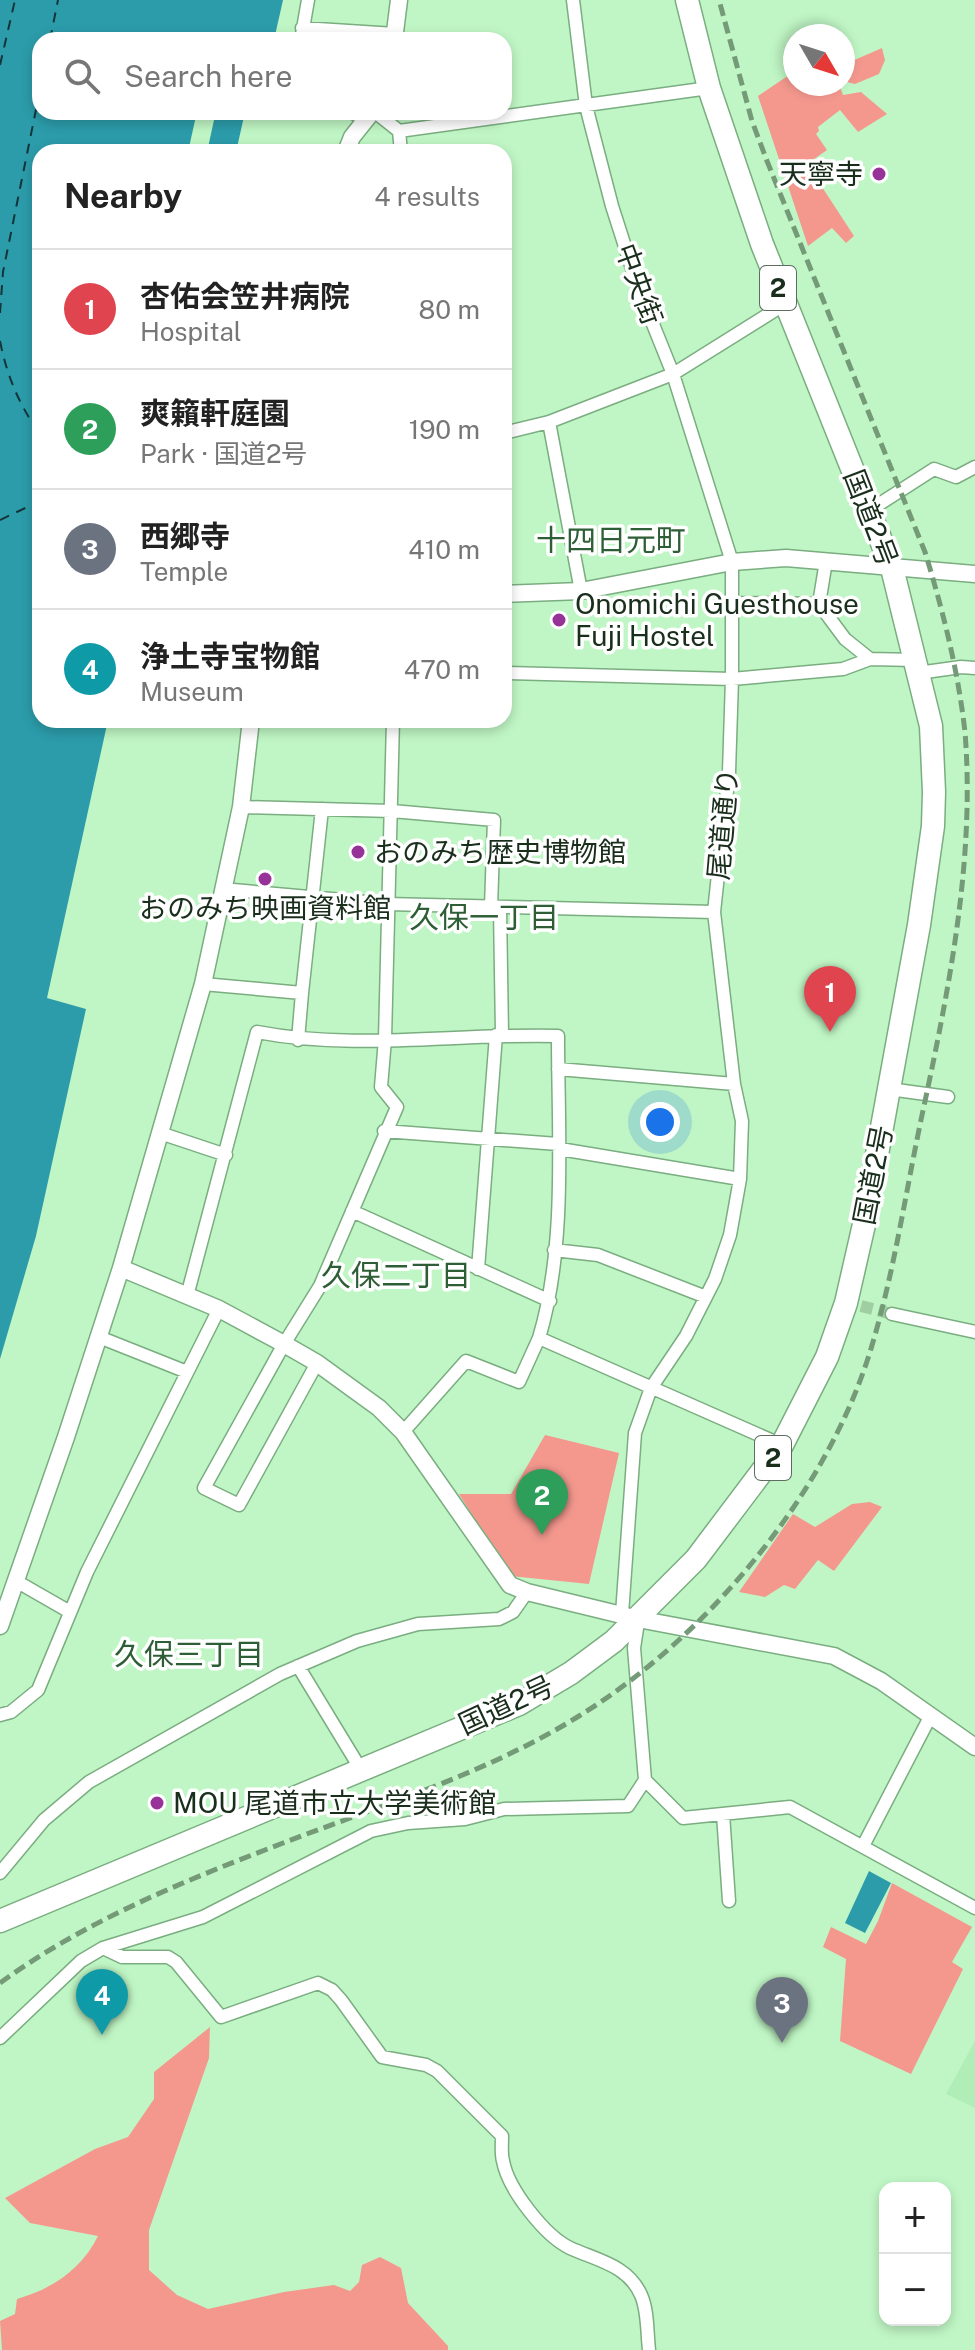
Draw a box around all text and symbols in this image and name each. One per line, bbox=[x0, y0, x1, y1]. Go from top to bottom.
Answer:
north arrow bbox=[783, 24, 855, 96]
search box bbox=[32, 32, 512, 120]
icon: search bbox=[60, 54, 104, 98]
text: Search here bbox=[124, 58, 292, 94]
place label: 天寧寺 bbox=[779, 157, 863, 190]
marker: 天寧寺 bbox=[870, 165, 888, 183]
text: Nearby bbox=[64, 176, 182, 216]
text: 4 results bbox=[374, 181, 480, 212]
street label: 中央街 bbox=[610, 239, 669, 329]
road number: 2 bbox=[760, 266, 796, 310]
text: 杏佑会笠井病院 bbox=[140, 278, 350, 314]
text: 1 bbox=[84, 294, 96, 325]
text: 80 m bbox=[419, 294, 480, 325]
text: Hospital bbox=[140, 316, 242, 347]
text: 爽籟軒庭園 bbox=[140, 395, 290, 431]
text: 2 bbox=[82, 414, 98, 445]
text: 190 m bbox=[409, 414, 480, 445]
text: Park · 国道2号 bbox=[140, 438, 307, 469]
street label: 国道2号 bbox=[838, 465, 905, 571]
text: 西郷寺 bbox=[140, 518, 230, 554]
district label: 十四日元町 bbox=[536, 522, 686, 558]
text: 3 bbox=[81, 534, 99, 565]
text: 410 m bbox=[408, 534, 480, 565]
text: Temple bbox=[140, 556, 228, 587]
place label: Onomichi Guesthouse Fuji Hostel bbox=[575, 587, 859, 652]
marker: Onomichi Guesthouse Fuji Hostel bbox=[550, 611, 568, 629]
text: 浄土寺宝物館 bbox=[140, 638, 320, 674]
text: 4 bbox=[81, 654, 99, 685]
text: 470 m bbox=[404, 654, 480, 685]
text: Museum bbox=[140, 676, 244, 707]
street label: 尾道通り bbox=[701, 767, 744, 881]
place label: おのみち歴史博物館 bbox=[374, 835, 626, 868]
marker: おのみち歴史博物館 bbox=[349, 843, 367, 861]
marker: おのみち映画資料館 bbox=[256, 870, 274, 888]
place label: おのみち映画資料館 bbox=[139, 891, 391, 924]
district label: 久保一丁目 bbox=[409, 899, 559, 935]
pin: 1 bbox=[804, 966, 856, 1032]
your location bbox=[640, 1102, 680, 1142]
street label: 国道2号 bbox=[847, 1122, 898, 1227]
district label: 久保二丁目 bbox=[321, 1257, 471, 1293]
road number: 2 bbox=[755, 1436, 791, 1480]
pin: 2 bbox=[516, 1469, 568, 1535]
district label: 久保三丁目 bbox=[114, 1636, 264, 1672]
street label: 国道2号 bbox=[453, 1668, 558, 1741]
place label: MOU 尾道市立大学美術館 bbox=[173, 1786, 496, 1819]
marker: MOU 尾道市立大学美術館 bbox=[148, 1794, 166, 1812]
pin: 4 bbox=[76, 1969, 128, 2035]
pin: 3 bbox=[756, 1977, 808, 2043]
map controls bbox=[879, 2182, 951, 2326]
button: + bbox=[879, 2182, 951, 2254]
button: − bbox=[879, 2254, 951, 2326]

